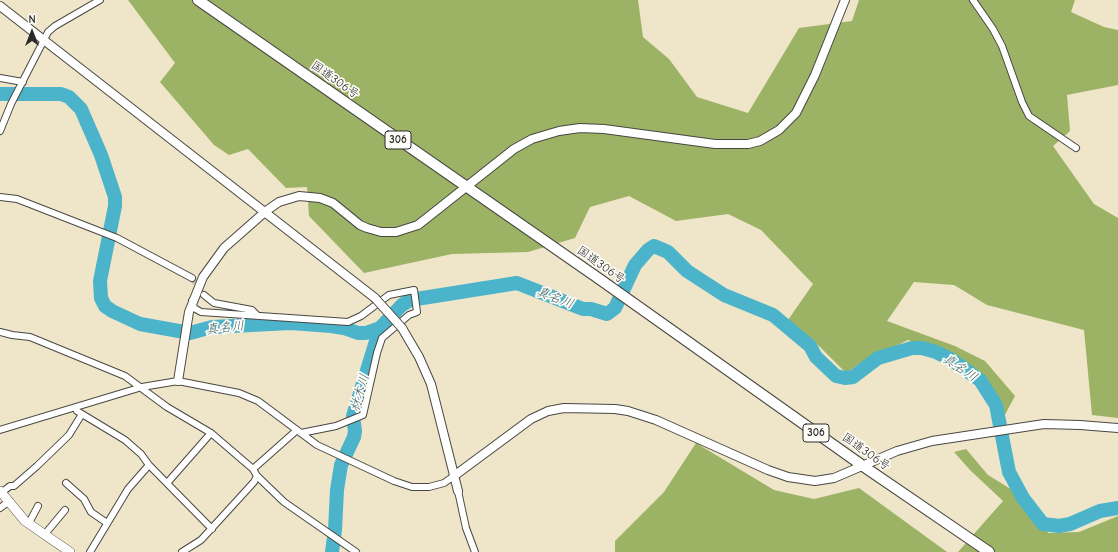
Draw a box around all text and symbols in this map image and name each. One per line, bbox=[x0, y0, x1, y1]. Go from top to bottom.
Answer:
north arrow bbox=[12, 12, 52, 52]
text: N bbox=[28, 13, 36, 26]
street label: 国道306号 bbox=[308, 58, 362, 102]
road number: 306 bbox=[385, 131, 411, 149]
street label: 国道306号 bbox=[574, 243, 628, 287]
water label: 真名川 bbox=[534, 284, 576, 312]
water label: 真名川 bbox=[205, 318, 245, 338]
water label: 真名川 bbox=[939, 351, 981, 385]
water label: 材木川 bbox=[347, 372, 373, 414]
road number: 306 bbox=[803, 424, 829, 442]
street label: 国道306号 bbox=[839, 430, 893, 474]

